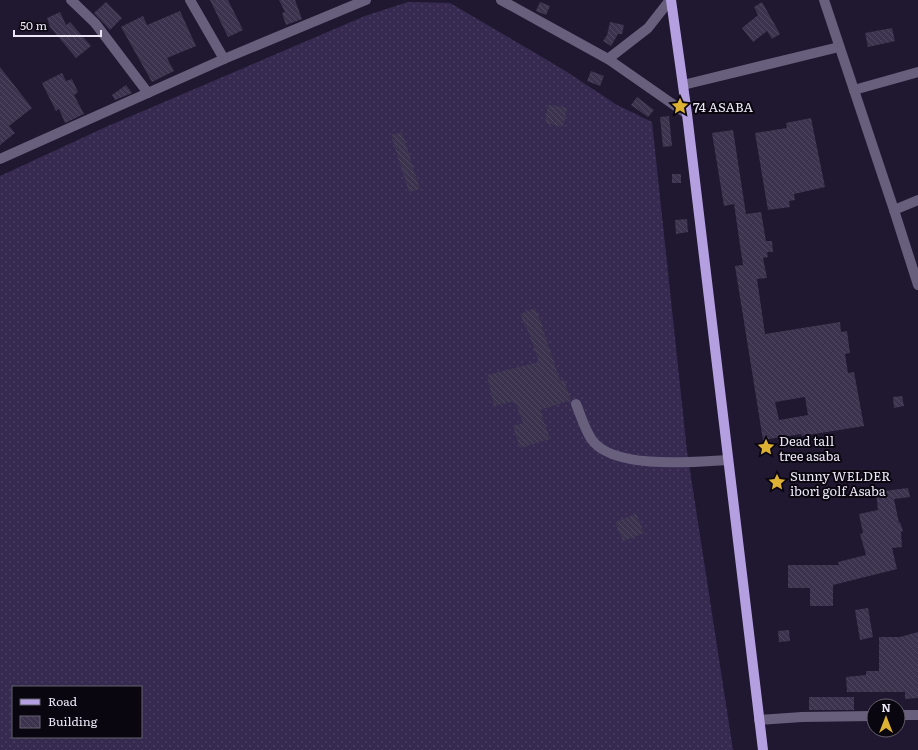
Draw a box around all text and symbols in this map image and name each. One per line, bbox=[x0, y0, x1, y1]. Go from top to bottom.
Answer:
scale bar bbox=[14, 12, 101, 38]
text: 50 m bbox=[20, 16, 47, 34]
place icon: 74 ASABA bbox=[670, 96, 690, 116]
place label: 74 ASABA bbox=[693, 97, 753, 116]
place label: Dead tall tree asaba bbox=[779, 431, 840, 465]
place icon: Dead tall tree asaba bbox=[756, 437, 776, 457]
place label: Sunny WELDER ibori golf Asaba bbox=[790, 466, 891, 500]
place icon: Sunny WELDER ibori golf Asaba bbox=[767, 472, 787, 492]
legend bbox=[12, 686, 142, 738]
text: Road bbox=[48, 692, 78, 710]
north arrow bbox=[866, 698, 906, 738]
text: N bbox=[881, 699, 891, 715]
text: Building bbox=[48, 712, 98, 730]

